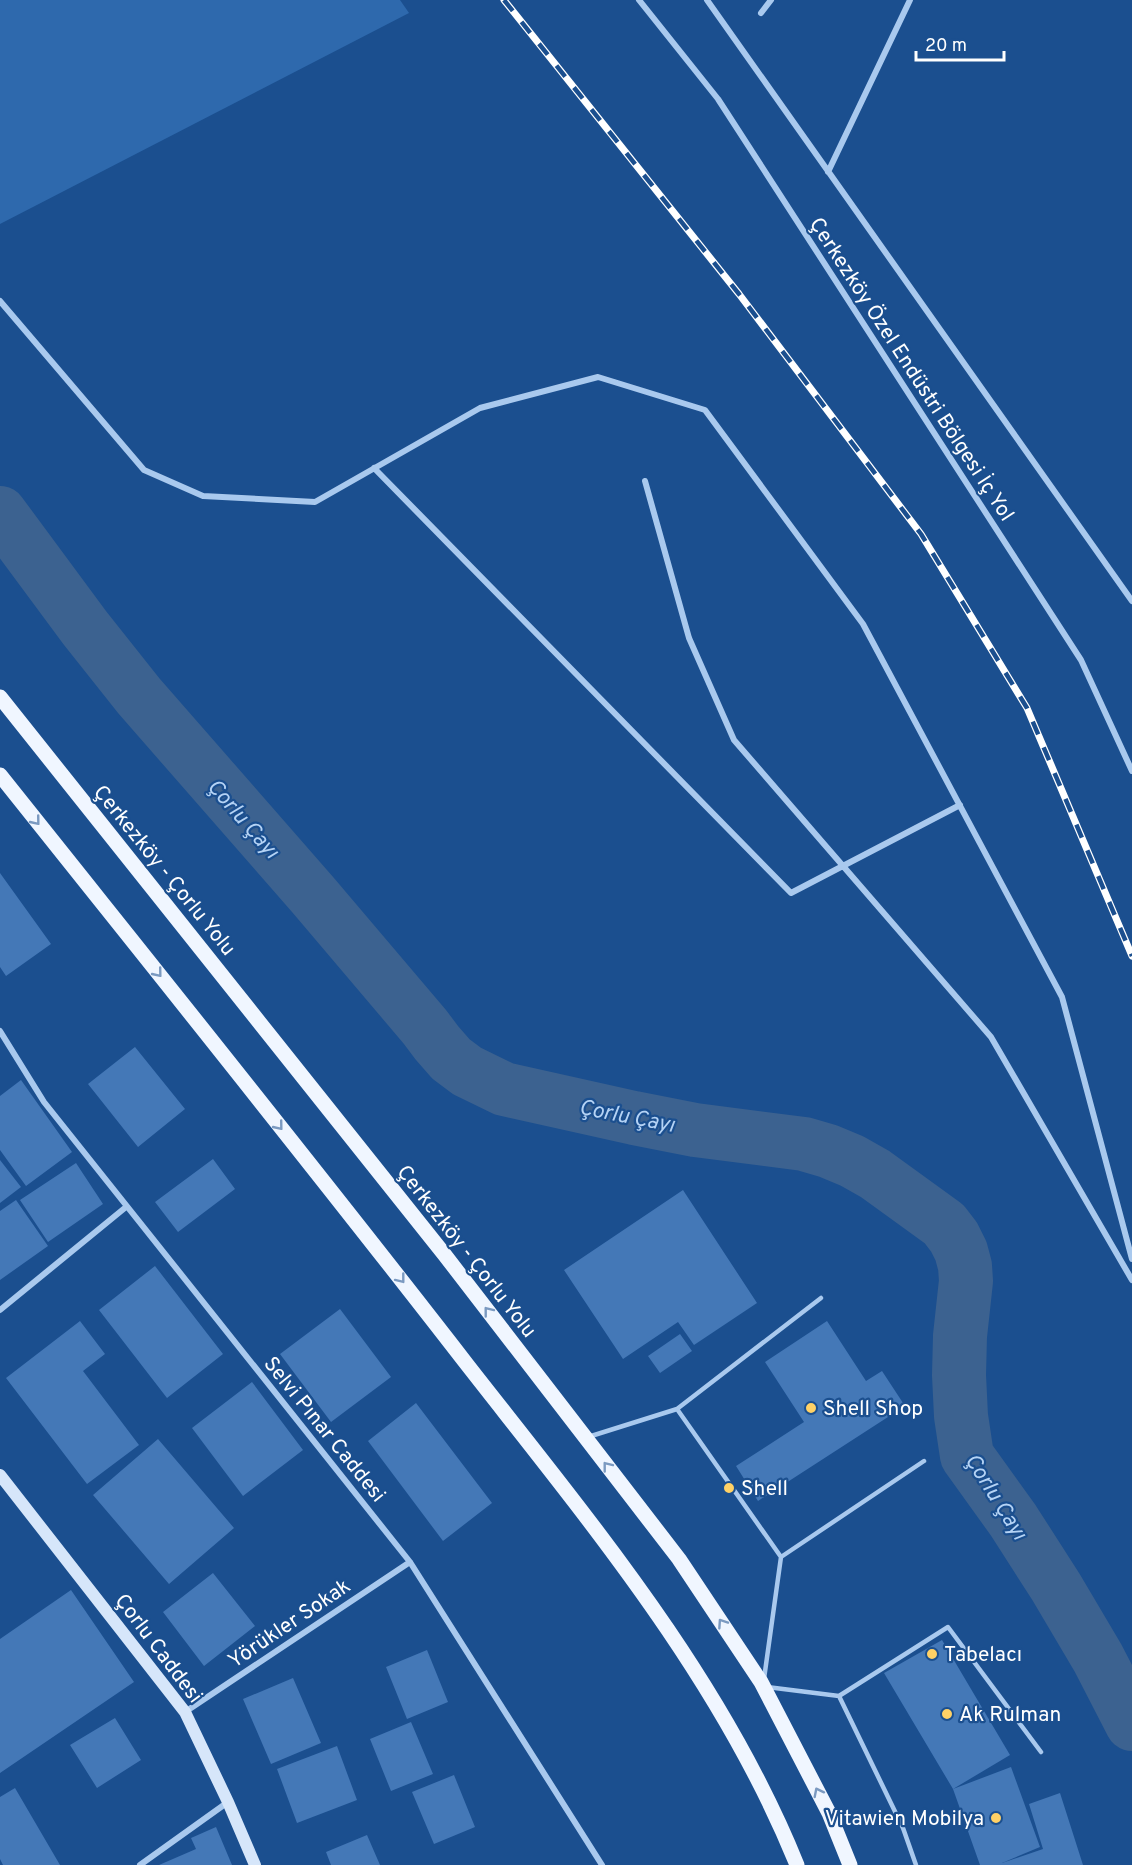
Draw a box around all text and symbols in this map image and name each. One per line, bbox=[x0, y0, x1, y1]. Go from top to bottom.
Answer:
scale bar bbox=[916, 24, 1004, 62]
text: 20 m bbox=[925, 35, 967, 58]
street label: Çerkezköy Özel Endüstri Bölgesi İç Yol bbox=[802, 213, 1019, 527]
water label: Çorlu Çayı bbox=[200, 774, 284, 865]
street label: Çerkezköy - Çorlu Yolu bbox=[87, 780, 241, 962]
one-way arrow bbox=[29, 814, 40, 825]
one-way arrow bbox=[150, 967, 161, 978]
water label: Çorlu Çayı bbox=[576, 1095, 677, 1140]
one-way arrow bbox=[272, 1119, 283, 1130]
street label: Çerkezköy - Çorlu Yolu bbox=[390, 1160, 542, 1344]
one-way arrow bbox=[393, 1272, 404, 1283]
one-way arrow bbox=[484, 1307, 495, 1318]
street label: Selvi Pınar Caddesi bbox=[257, 1352, 391, 1508]
place label: Shell Shop bbox=[823, 1396, 923, 1423]
marker: Shell Shop bbox=[804, 1401, 818, 1415]
water label: Çorlu Çayı bbox=[958, 1449, 1032, 1546]
one-way arrow bbox=[603, 1461, 614, 1472]
place label: Shell bbox=[741, 1476, 788, 1503]
marker: Shell bbox=[722, 1481, 736, 1495]
street label: Yörükler Sokak bbox=[223, 1573, 356, 1675]
street label: Çorlu Caddesi bbox=[108, 1589, 208, 1709]
one-way arrow bbox=[718, 1619, 729, 1630]
place label: Tabelacı bbox=[944, 1642, 1022, 1669]
marker: Tabelacı bbox=[925, 1647, 939, 1661]
place label: Ak Rulman bbox=[959, 1702, 1061, 1729]
marker: Ak Rulman bbox=[940, 1707, 954, 1721]
one-way arrow bbox=[814, 1788, 825, 1799]
place label: Vitawien Mobilya bbox=[825, 1806, 984, 1833]
marker: Vitawien Mobilya bbox=[989, 1811, 1003, 1825]

